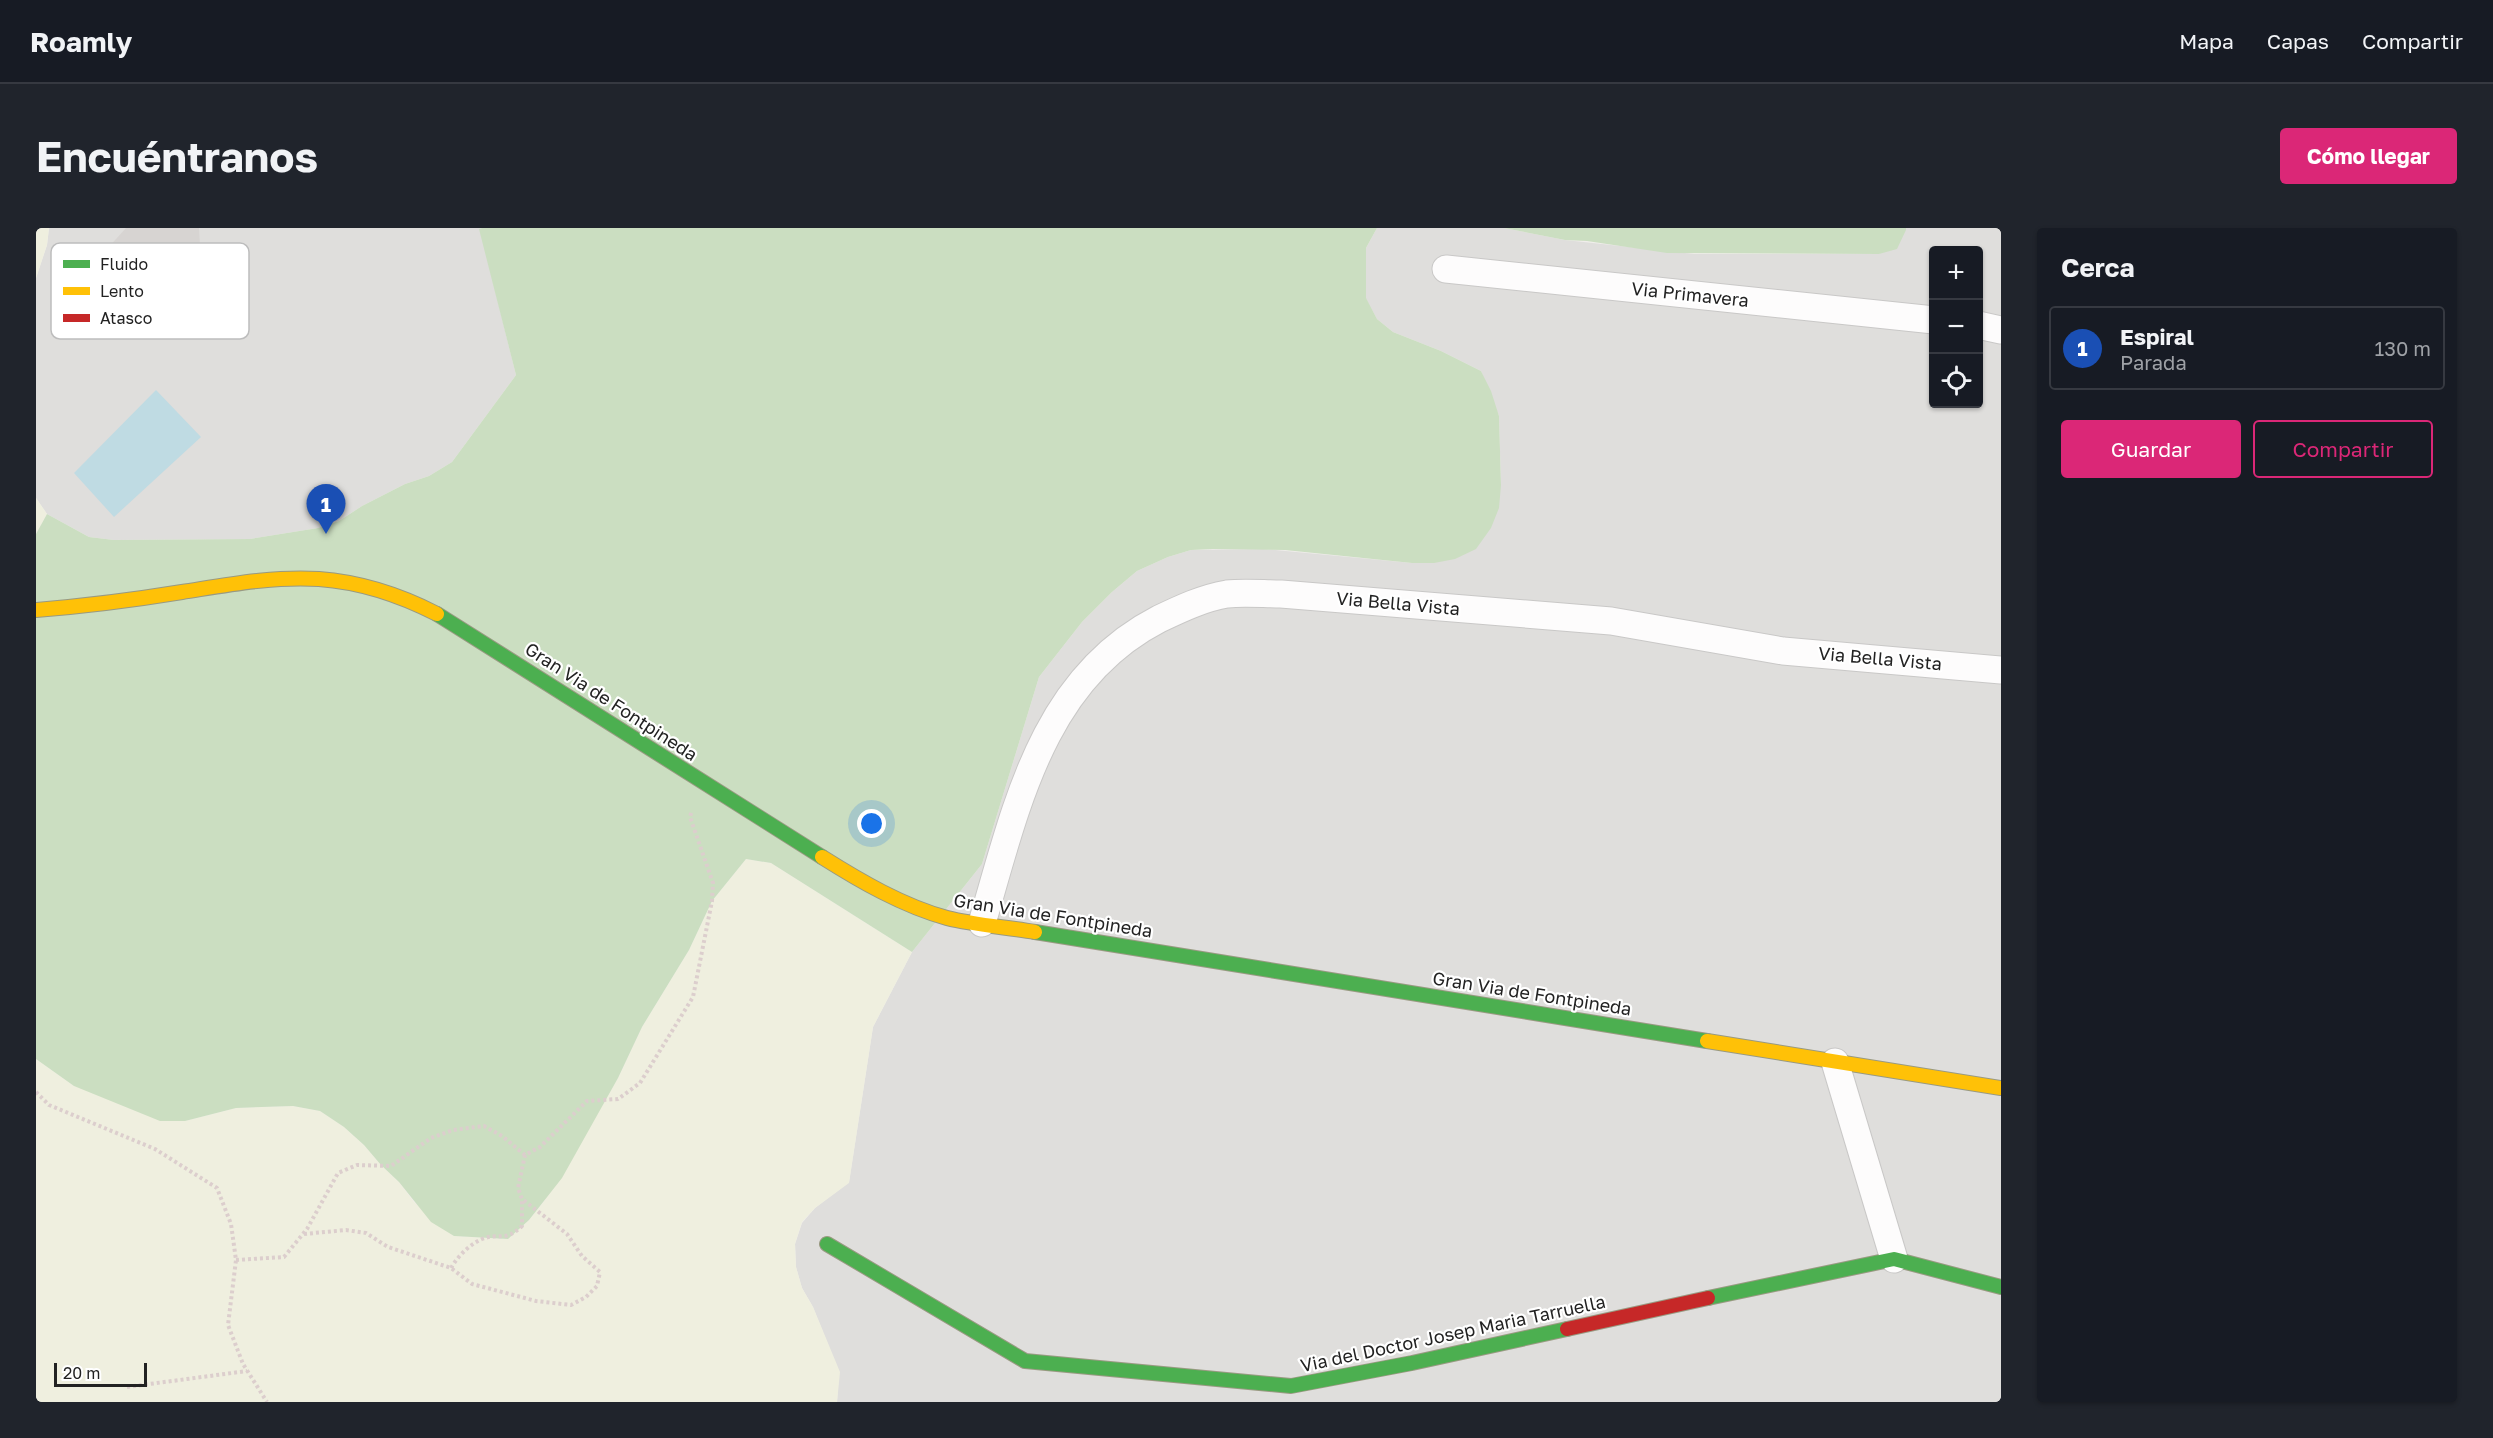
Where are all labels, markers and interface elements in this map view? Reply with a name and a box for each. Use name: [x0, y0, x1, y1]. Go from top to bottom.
text: Roamly: [30, 25, 132, 58]
text: Mapa: [2179, 28, 2234, 54]
text: Capas: [2267, 28, 2329, 54]
text: Compartir: [2362, 28, 2463, 54]
button: Cómo llegar: [2280, 128, 2457, 184]
text: Encuéntranos: [36, 131, 318, 181]
legend: [51, 243, 249, 339]
map controls: [1929, 246, 1983, 408]
button: +: [1929, 246, 1983, 300]
text: Cerca: [2061, 252, 2135, 283]
text: Fluido: [100, 254, 148, 274]
street label: Via Primavera: [1630, 277, 1750, 311]
text: Lento: [100, 281, 144, 301]
button: −: [1929, 300, 1983, 354]
text: Atasco: [100, 308, 152, 328]
text: Espiral: [2120, 323, 2194, 350]
text: 1: [2077, 336, 2088, 360]
text: 130 m: [2375, 336, 2431, 360]
text: Parada: [2120, 350, 2187, 374]
button: locate: [1929, 354, 1983, 408]
button: Guardar: [2061, 420, 2241, 478]
button: Compartir: [2253, 420, 2433, 478]
pin: 1: [306, 484, 346, 534]
street label: Via Bella Vista: [1335, 587, 1461, 619]
street label: Gran Via de Fontpineda: [521, 637, 702, 765]
street label: Via Bella Vista: [1817, 642, 1943, 674]
your location: [857, 809, 886, 838]
street label: Gran Via de Fontpineda: [952, 888, 1154, 942]
street label: Gran Via de Fontpineda: [1431, 966, 1633, 1020]
street label: Via del Doctor Josep Maria Tarruella: [1298, 1290, 1607, 1376]
scale bar: [54, 1360, 147, 1388]
text: 20 m: [63, 1363, 100, 1383]

